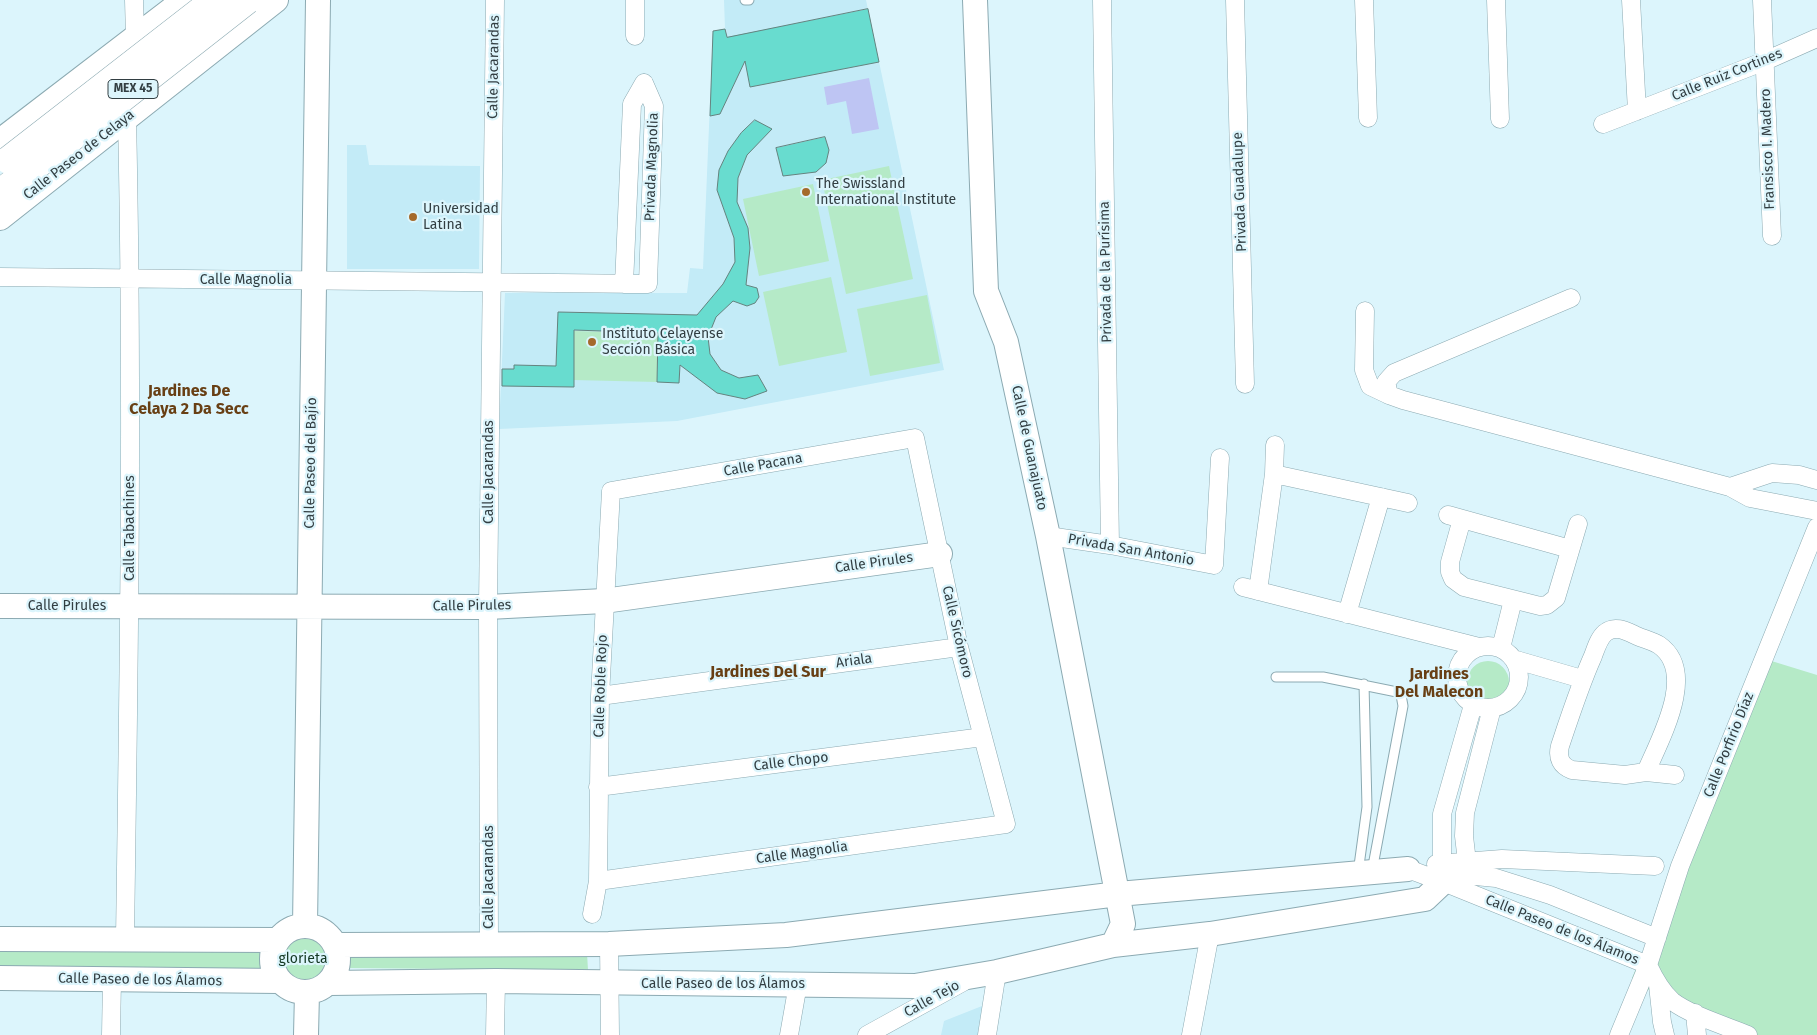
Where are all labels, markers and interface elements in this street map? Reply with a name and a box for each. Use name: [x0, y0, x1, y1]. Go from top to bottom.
street label: Calle Jacarandas: [485, 15, 503, 119]
street label: Calle Ruiz Cortines: [1669, 45, 1785, 105]
road number: MEX 45: [108, 80, 158, 98]
street label: Fransisco I. Madero: [1757, 88, 1779, 210]
street label: Calle Paseo de Celaya: [20, 106, 138, 204]
street label: Privada Magnolia: [642, 112, 662, 222]
street label: Privada Guadalupe: [1230, 132, 1250, 252]
place label: The Swissland International Institute: [816, 176, 956, 208]
marker: The Swissland International Institute: [800, 186, 812, 198]
place label: Universidad Latina: [423, 201, 499, 233]
street label: Privada de la Purísima: [1096, 201, 1116, 343]
marker: Universidad Latina: [407, 211, 419, 223]
street label: Calle Magnolia: [200, 272, 292, 288]
place label: Instituto Celayense Sección Básica: [602, 326, 723, 358]
marker: Instituto Celayense Sección Básica: [586, 336, 598, 348]
district label: Jardines De Celaya 2 Da Secc: [129, 382, 249, 420]
street label: Calle de Guanajuato: [1008, 384, 1050, 512]
street label: Calle Paseo del Bajío: [301, 397, 321, 529]
street label: Calle Jacarandas: [481, 420, 497, 524]
street label: Calle Pacana: [722, 450, 804, 480]
street label: Calle Tabachines: [122, 475, 138, 581]
street label: Privada San Antonio: [1067, 531, 1195, 569]
street label: Calle Pirules: [834, 549, 914, 577]
street label: Calle Sicómoro: [938, 584, 976, 680]
street label: Calle Pirules: [433, 597, 511, 615]
street label: Calle Pirules: [28, 598, 106, 614]
street label: Calle Roble Rojo: [591, 634, 611, 738]
street label: Ariala: [835, 650, 873, 672]
district label: Jardines Del Sur: [710, 663, 826, 683]
district label: Jardines Del Malecon: [1395, 665, 1483, 703]
street label: Calle Porfirio Díaz: [1700, 690, 1758, 800]
street label: Calle Chopo: [753, 749, 829, 775]
street label: Calle Jacarandas: [481, 825, 497, 929]
street label: Calle Magnolia: [755, 838, 849, 868]
street label: Calle Paseo de los Álamos: [1483, 891, 1641, 969]
park label: glorieta: [278, 951, 328, 967]
street label: Calle Paseo de los Álamos: [58, 970, 222, 990]
street label: Calle Paseo de los Álamos: [641, 976, 805, 992]
street label: Calle Tejo: [901, 977, 963, 1021]

